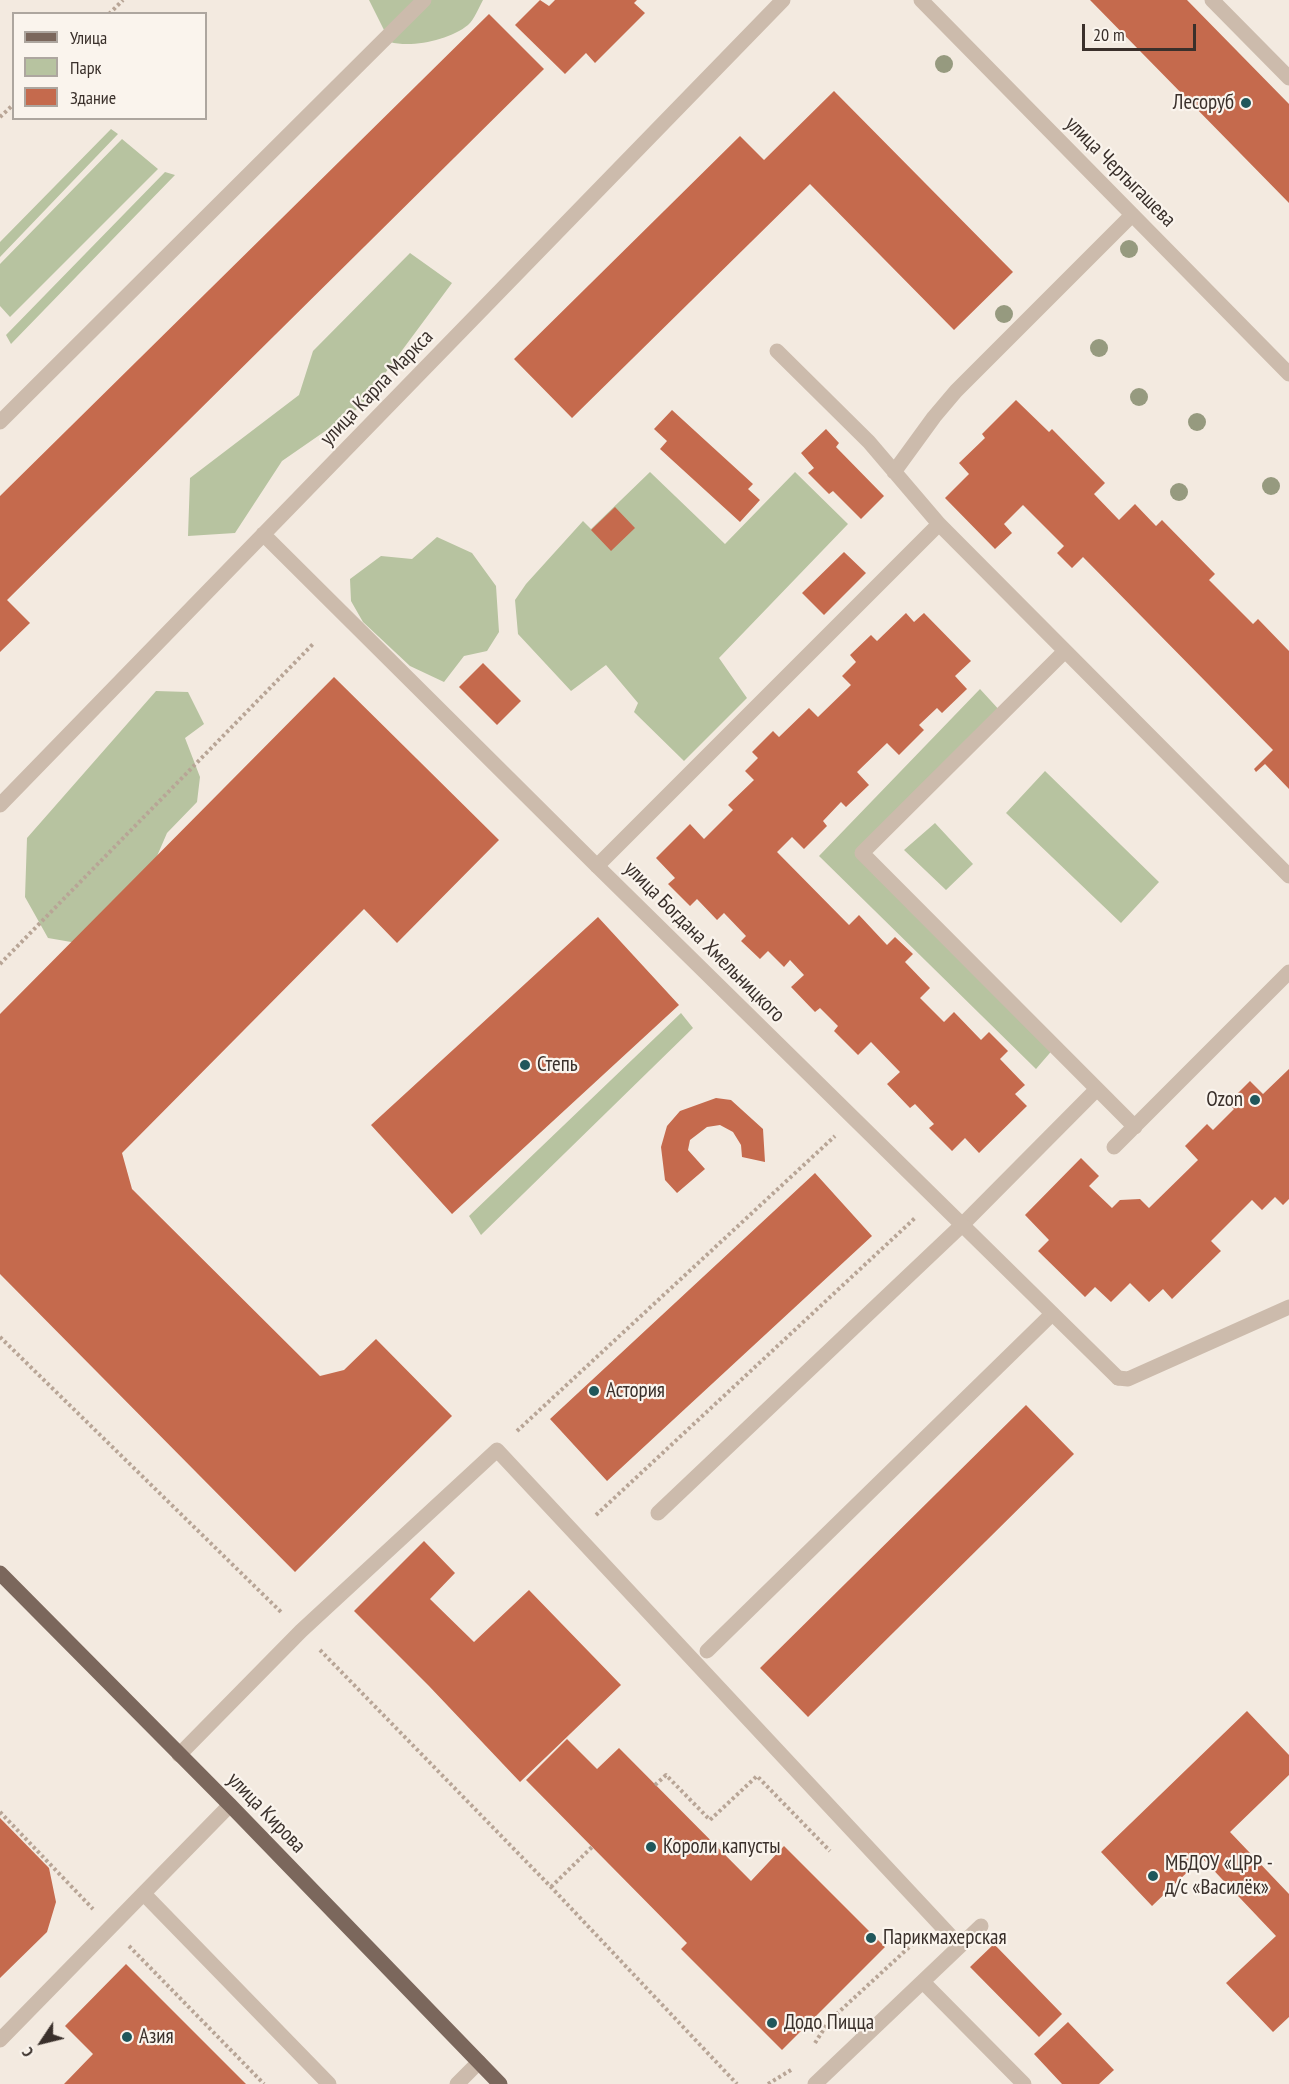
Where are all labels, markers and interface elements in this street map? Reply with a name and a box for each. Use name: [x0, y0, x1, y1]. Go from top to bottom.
legend: [12, 12, 207, 120]
scale bar: [1085, 12, 1199, 50]
text: 20 m: [1093, 23, 1125, 46]
text: Улица: [70, 26, 107, 49]
text: Парк: [70, 56, 101, 79]
text: Здание: [70, 86, 116, 109]
place label: Лесоруб: [1173, 90, 1234, 116]
marker: Лесоруб: [1239, 96, 1253, 110]
street label: улица Чертыгашева: [1059, 111, 1181, 233]
street label: улица Карла Маркса: [315, 325, 439, 451]
street label: улица Богдана Хмельницкого: [618, 856, 790, 1028]
place label: Степь: [537, 1052, 578, 1078]
marker: Степь: [518, 1058, 532, 1072]
place label: Ozon: [1206, 1087, 1243, 1113]
marker: Ozon: [1248, 1093, 1262, 1107]
place label: Астория: [606, 1378, 665, 1404]
marker: Астория: [587, 1384, 601, 1398]
street label: улица Кирова: [221, 1768, 311, 1858]
place label: Короли капусты: [663, 1834, 780, 1860]
marker: Короли капусты: [644, 1840, 658, 1854]
place label: МБДОУ «ЦРР - д/с «Василёк»: [1165, 1851, 1273, 1901]
marker: МБДОУ «ЦРР - д/с «Василёк»: [1146, 1869, 1160, 1883]
place label: Парикмахерская: [883, 1925, 1007, 1951]
marker: Парикмахерская: [864, 1931, 878, 1945]
place label: Додо Пицца: [784, 2010, 874, 2036]
north arrow: [12, 2012, 72, 2072]
marker: Додо Пицца: [765, 2016, 779, 2030]
place label: Азия: [139, 2024, 174, 2050]
marker: Азия: [120, 2030, 134, 2044]
text: С: [17, 2044, 38, 2061]

